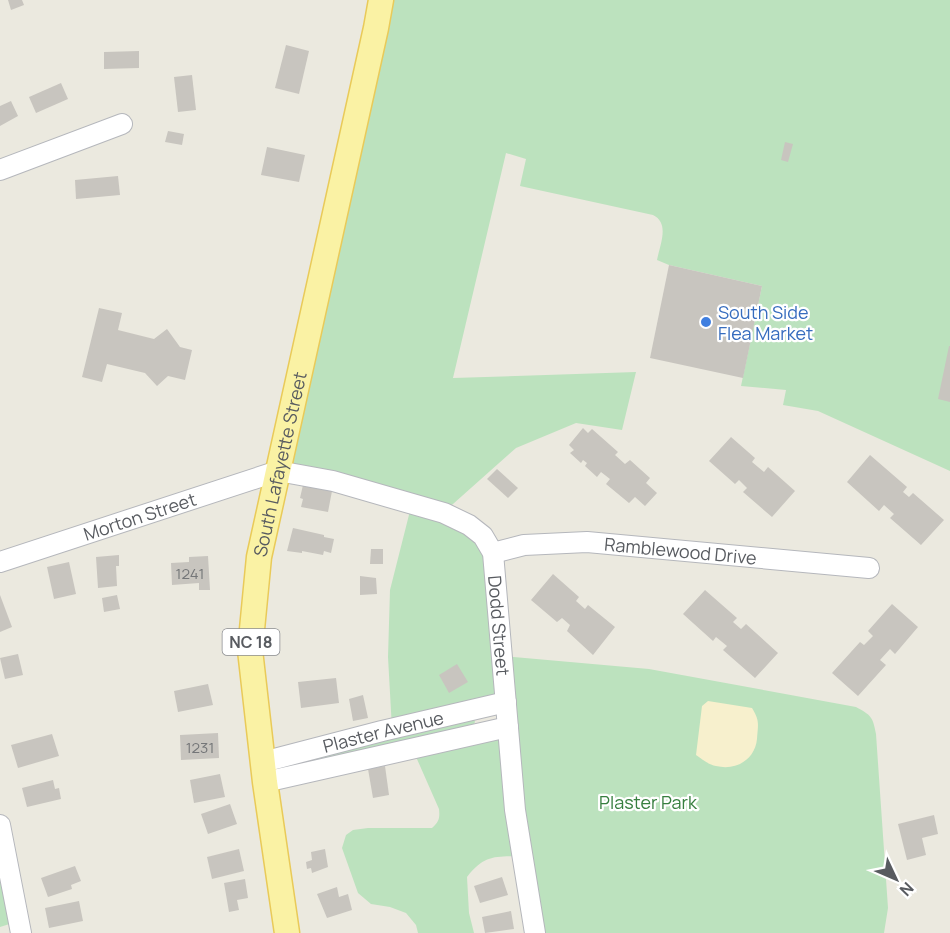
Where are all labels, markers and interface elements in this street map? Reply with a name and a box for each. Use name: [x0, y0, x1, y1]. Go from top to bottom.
place label: South Side Flea Market: [718, 300, 813, 345]
marker: South Side Flea Market: [699, 315, 713, 329]
street label: South Lafayette Street: [247, 369, 312, 559]
street label: Morton Street: [80, 487, 199, 546]
street label: Ramblewood Drive: [603, 532, 758, 570]
house number: 1241: [176, 563, 204, 584]
street label: Dodd Street: [483, 574, 515, 677]
road number: NC 18: [222, 629, 280, 655]
street label: Plaster Avenue: [320, 705, 446, 758]
house number: 1231: [186, 737, 214, 758]
park label: Plaster Park: [599, 790, 698, 814]
north arrow: [866, 849, 926, 909]
text: N: [895, 878, 919, 901]

